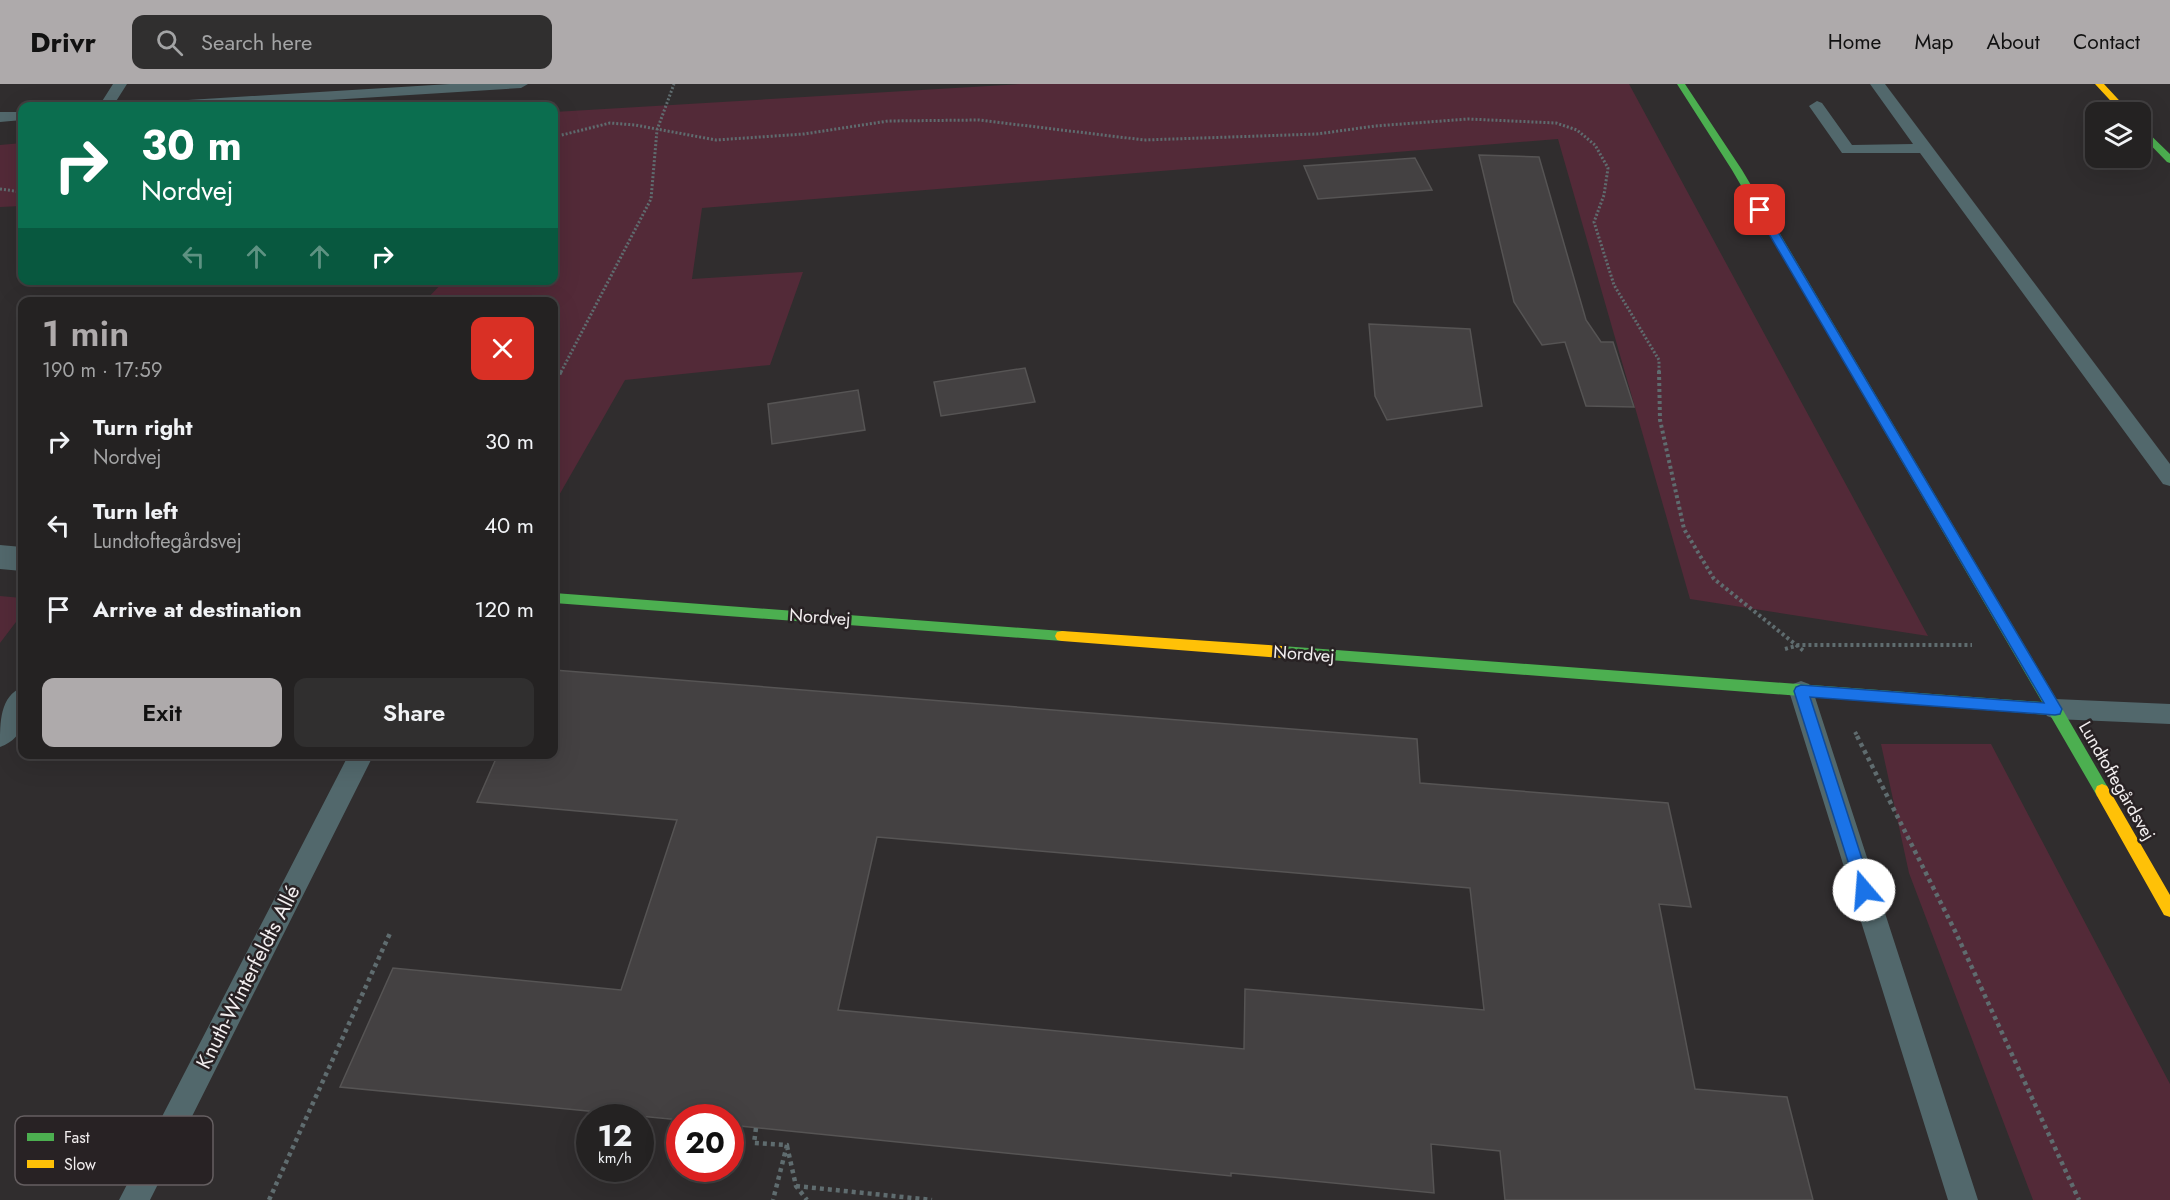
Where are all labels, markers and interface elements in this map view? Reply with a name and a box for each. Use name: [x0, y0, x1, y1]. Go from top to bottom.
search box: [132, 15, 552, 69]
text: Drivr: [30, 22, 96, 63]
icon: search: [153, 26, 186, 59]
text: Search here: [201, 26, 312, 58]
text: Home: [1828, 27, 1881, 57]
text: Map: [1914, 27, 1954, 57]
text: About: [1987, 27, 2040, 57]
text: Contact: [2073, 27, 2140, 57]
map controls: [2085, 102, 2151, 168]
button: layers: [2085, 102, 2151, 168]
text: 30 m: [141, 115, 242, 176]
icon: right: [42, 126, 120, 204]
text: Nordvej: [141, 171, 233, 210]
pin: [1734, 184, 1785, 235]
icon: arrive: [1743, 193, 1776, 226]
icon: left: [177, 240, 210, 273]
icon: ahead: [240, 240, 273, 273]
icon: ahead: [303, 240, 336, 273]
icon: right: [366, 240, 399, 273]
text: 1 min: [42, 307, 129, 359]
button: close: [471, 317, 534, 380]
text: 190 m · 17:59: [42, 356, 162, 385]
text: Turn right: [93, 411, 193, 443]
icon: right: [42, 425, 75, 458]
text: 30 m: [485, 425, 534, 457]
text: Nordvej: [93, 443, 161, 472]
text: Turn left: [93, 495, 178, 527]
icon: left: [42, 509, 75, 542]
text: 40 m: [484, 509, 534, 541]
text: Lundtoftegårdsvej: [93, 527, 242, 556]
icon: arrive: [42, 593, 75, 626]
text: Arrive at destination: [93, 593, 302, 625]
text: 120 m: [475, 593, 534, 625]
street label: Nordvej: [788, 602, 852, 632]
street label: Nordvej: [1272, 639, 1336, 669]
button: Exit: [42, 678, 282, 747]
button: Share: [294, 678, 534, 747]
street label: Lundtoftegårdsvej: [2072, 717, 2162, 845]
position arrow: [1832, 858, 1896, 922]
street label: Knuth-Winterfeldts Allé: [189, 880, 307, 1074]
speed limit sign: 20: [666, 1104, 744, 1182]
text: 12: [598, 1114, 632, 1157]
legend: [15, 1116, 213, 1185]
text: Fast: [64, 1126, 90, 1149]
text: km/h: [598, 1147, 632, 1169]
text: Slow: [64, 1153, 96, 1176]

